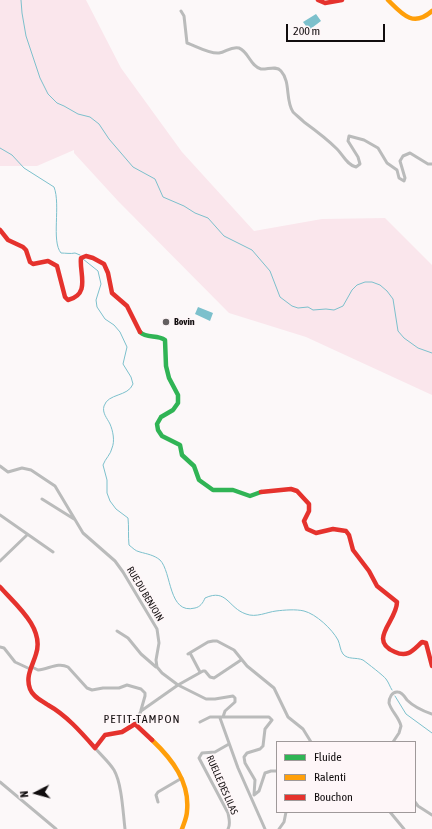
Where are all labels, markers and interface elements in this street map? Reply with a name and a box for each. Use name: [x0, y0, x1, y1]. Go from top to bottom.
scale bar: [288, 16, 387, 42]
text: 200 m: [293, 24, 320, 38]
place label: Bovin: [174, 316, 195, 328]
marker: Bovin: [161, 317, 171, 327]
street label: RUE DU BENJOIN: [124, 564, 166, 624]
district label: PETIT-TAMPON: [103, 712, 181, 726]
legend: [276, 741, 416, 813]
text: Fluide: [314, 750, 342, 764]
street label: RUELLE DES LILAS: [204, 754, 240, 816]
text: Ralenti: [314, 770, 346, 784]
north arrow: [16, 773, 56, 813]
text: N: [18, 790, 30, 798]
text: Bouchon: [314, 790, 353, 804]

